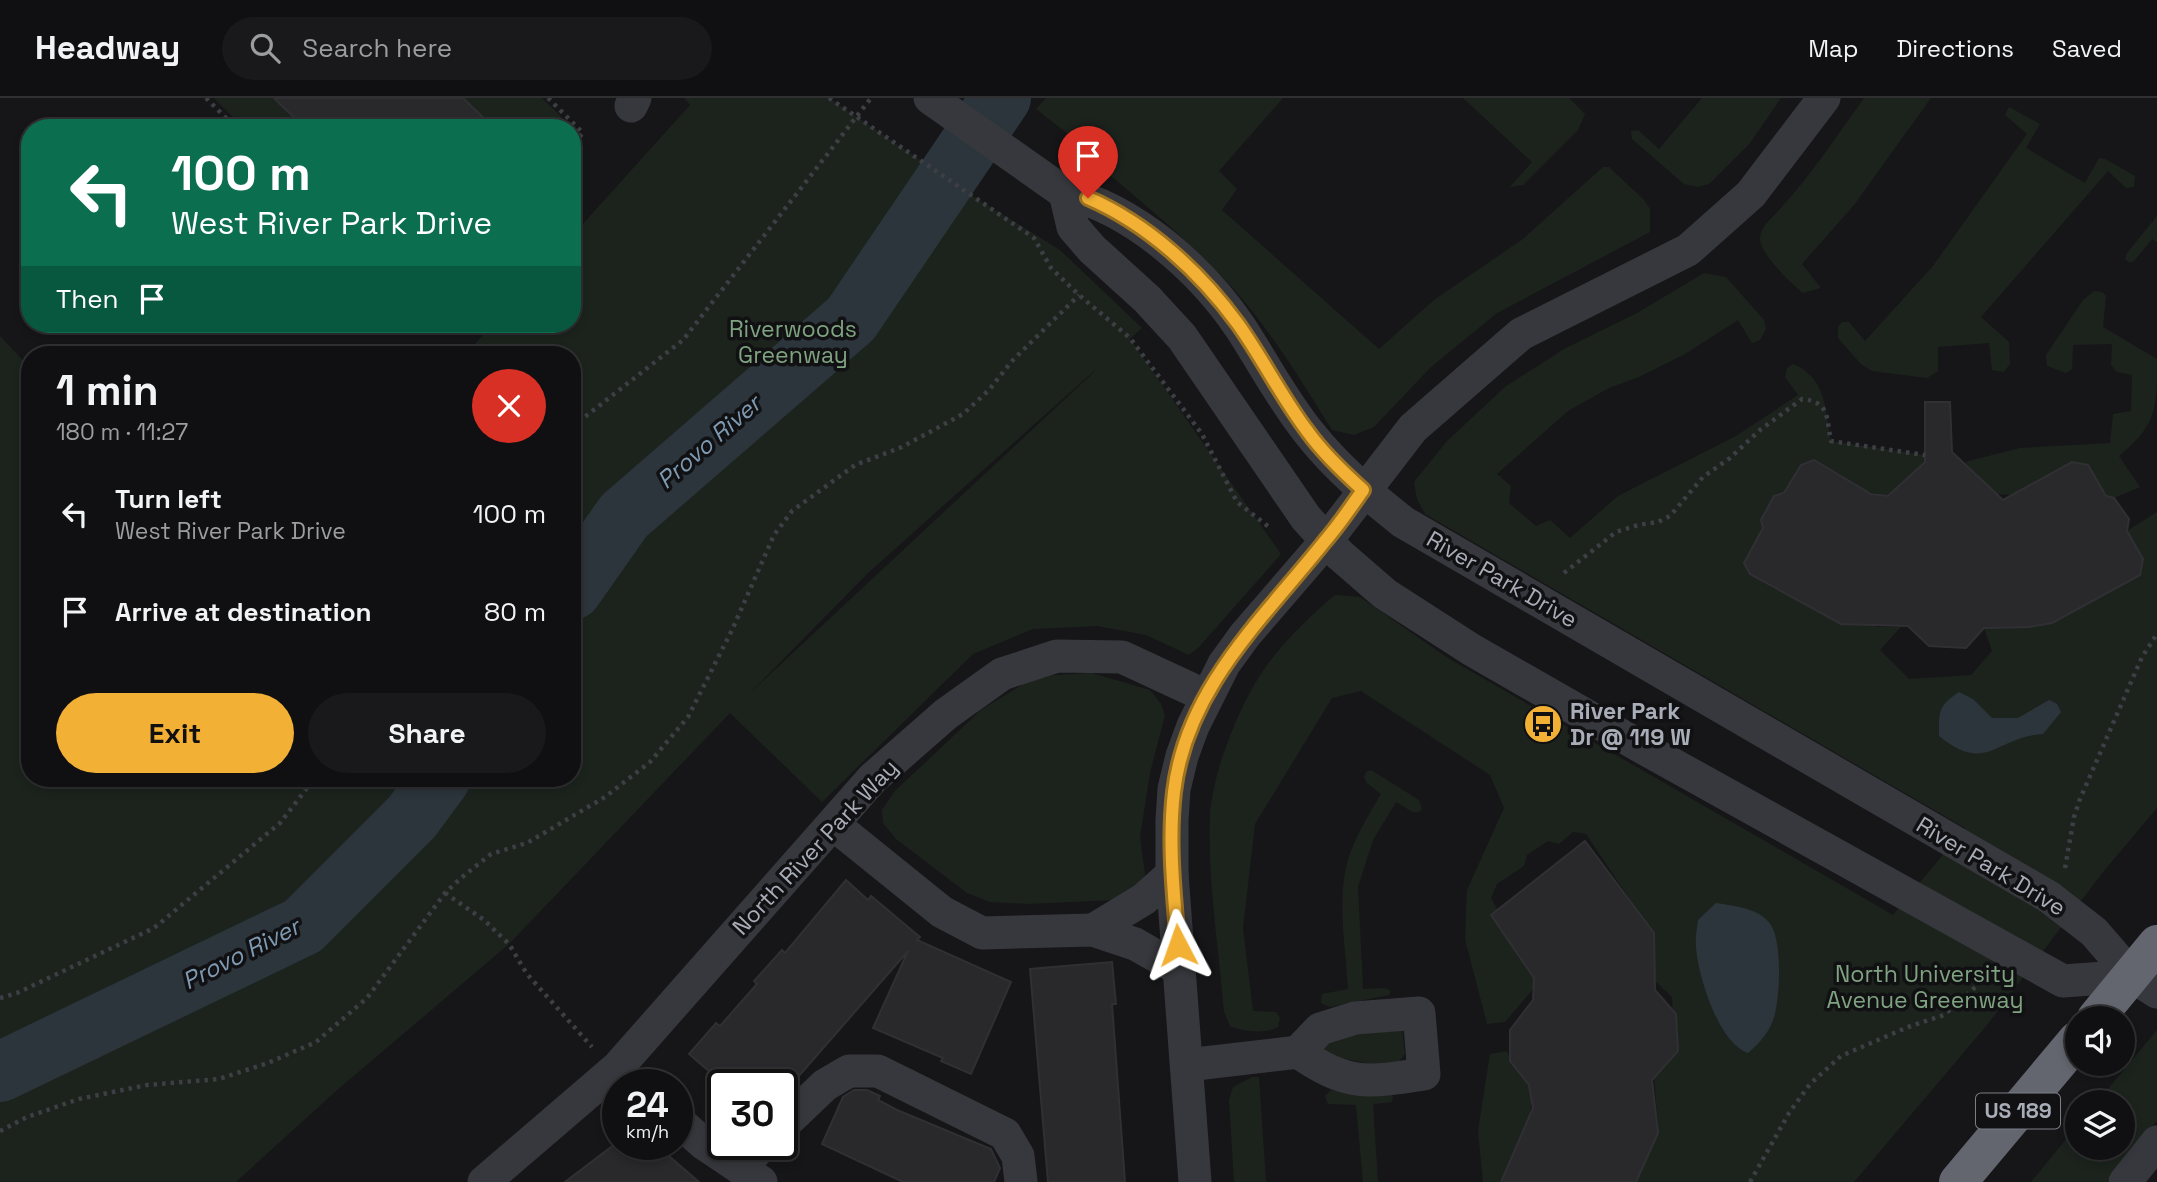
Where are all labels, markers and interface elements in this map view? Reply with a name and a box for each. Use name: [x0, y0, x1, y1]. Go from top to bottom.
search box: [222, 17, 712, 80]
text: Headway: [35, 27, 180, 69]
icon: search: [246, 29, 284, 67]
text: Search here: [302, 31, 452, 65]
text: Map: [1808, 33, 1858, 64]
text: Directions: [1896, 33, 2014, 64]
text: Saved: [2052, 33, 2122, 64]
pin: [1058, 126, 1118, 198]
icon: arrive: [1069, 137, 1107, 175]
text: 100 m: [171, 142, 311, 204]
icon: left: [56, 147, 147, 238]
text: West River Park Drive: [171, 203, 492, 243]
icon: arrive: [133, 280, 171, 318]
text: Then: [56, 282, 119, 316]
park label: Riverwoods Greenway: [729, 314, 857, 370]
text: 1 min: [56, 364, 159, 417]
button: close: [472, 369, 546, 443]
water label: Provo River: [650, 386, 769, 495]
text: 180 m · 11:27: [56, 417, 188, 447]
text: Turn left: [115, 482, 222, 516]
icon: left: [56, 495, 94, 533]
text: 100 m: [473, 497, 546, 531]
text: West River Park Drive: [115, 516, 346, 546]
street label: River Park Drive: [1421, 524, 1583, 634]
icon: arrive: [56, 593, 94, 631]
text: Arrive at destination: [115, 595, 372, 629]
text: 80 m: [484, 595, 546, 629]
button: Exit: [56, 693, 294, 773]
button: Share: [308, 693, 546, 773]
place label: River Park Dr @ 119 W: [1570, 696, 1691, 752]
bus stop icon: River Park Dr @ 119 W: [1522, 703, 1564, 745]
street label: North River Park Way: [726, 753, 904, 941]
street label: River Park Drive: [1911, 810, 2071, 922]
position arrow: [1141, 908, 1215, 982]
water label: Provo River: [177, 909, 307, 996]
park label: North University Avenue Greenway: [1826, 959, 2024, 1015]
map controls: [2065, 1006, 2135, 1160]
button: sound: [2065, 1006, 2135, 1076]
speed limit sign: 30: [707, 1069, 798, 1160]
text: 24: [626, 1083, 669, 1127]
button: layers: [2065, 1090, 2135, 1160]
road number: US 189: [1976, 1094, 2060, 1128]
text: km/h: [626, 1120, 669, 1143]

